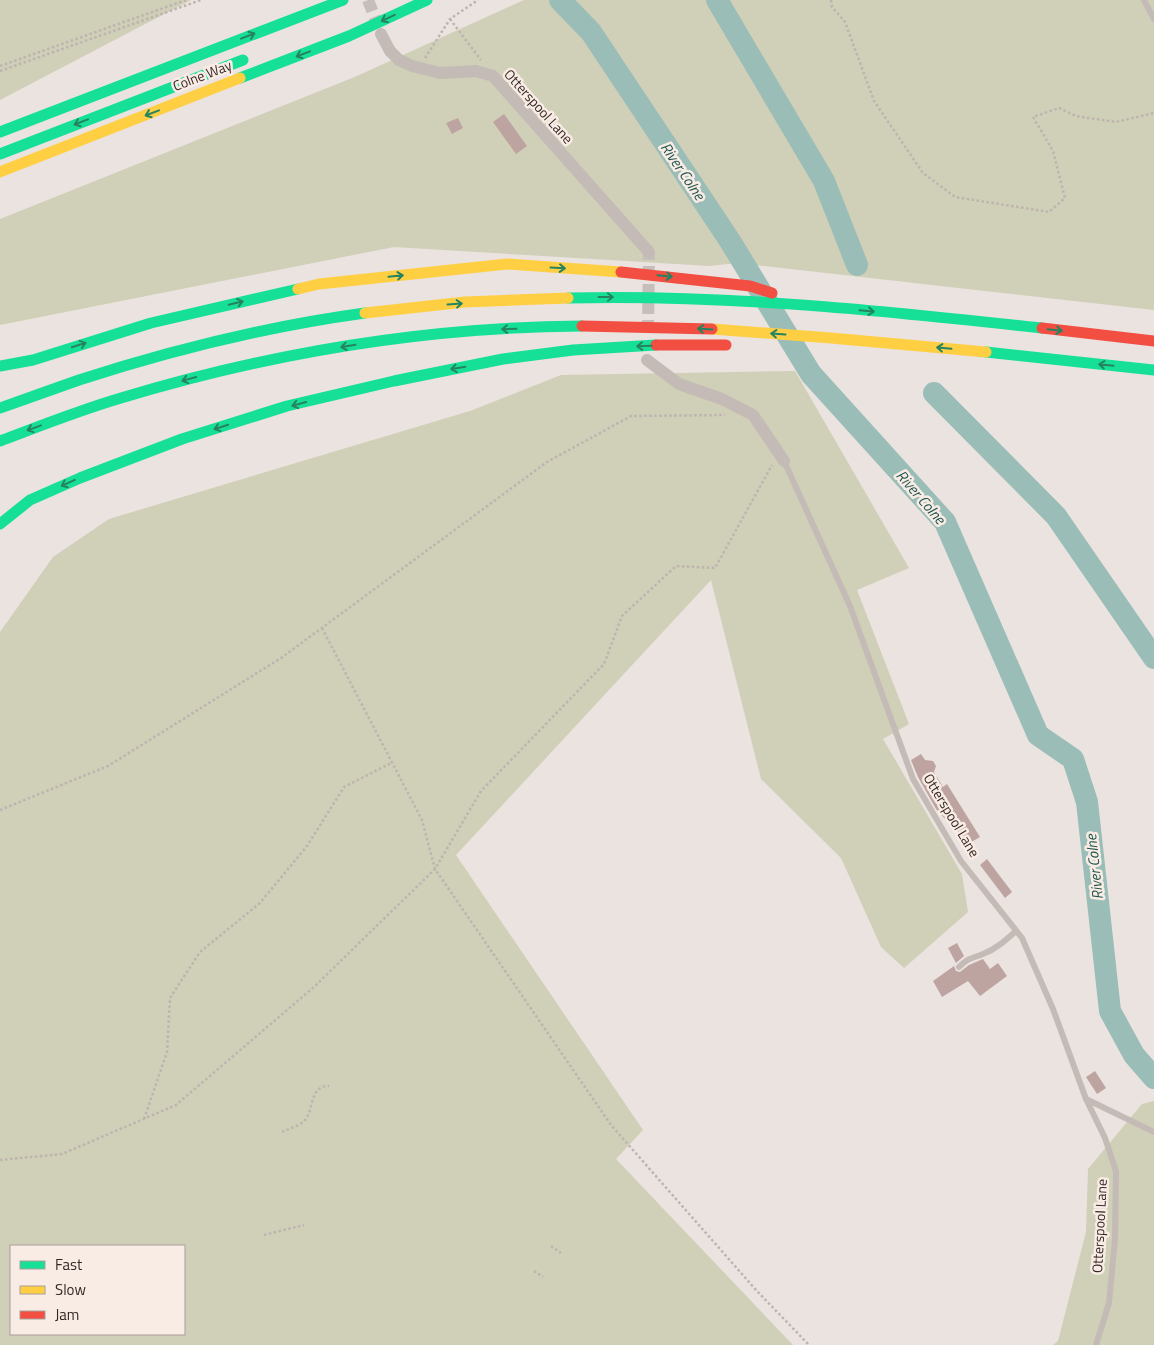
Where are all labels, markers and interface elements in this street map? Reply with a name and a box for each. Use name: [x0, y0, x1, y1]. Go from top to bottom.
one-way arrow: [381, 14, 396, 23]
one-way arrow: [239, 31, 255, 40]
one-way arrow: [296, 50, 311, 59]
street label: Colne Way: [169, 54, 235, 96]
street label: Otterspool Lane: [500, 64, 578, 148]
one-way arrow: [145, 109, 160, 118]
one-way arrow: [74, 118, 89, 127]
water label: River Colne: [655, 137, 711, 205]
one-way arrow: [550, 263, 566, 272]
one-way arrow: [388, 271, 404, 281]
one-way arrow: [656, 271, 672, 281]
one-way arrow: [598, 292, 614, 302]
one-way arrow: [228, 298, 244, 307]
one-way arrow: [447, 299, 463, 308]
one-way arrow: [858, 306, 874, 316]
one-way arrow: [501, 324, 517, 333]
one-way arrow: [697, 324, 713, 333]
one-way arrow: [1046, 325, 1062, 335]
one-way arrow: [770, 329, 786, 338]
one-way arrow: [71, 340, 87, 350]
one-way arrow: [340, 341, 356, 351]
one-way arrow: [636, 341, 652, 351]
one-way arrow: [936, 343, 952, 353]
one-way arrow: [1098, 360, 1114, 370]
one-way arrow: [450, 363, 466, 373]
one-way arrow: [181, 375, 197, 384]
one-way arrow: [292, 399, 308, 409]
one-way arrow: [213, 423, 229, 433]
one-way arrow: [26, 424, 42, 433]
water label: River Colne: [891, 465, 952, 530]
one-way arrow: [61, 479, 76, 489]
street label: Otterspool Lane: [919, 769, 985, 861]
water label: River Colne: [1079, 832, 1109, 901]
street label: Otterspool Lane: [1086, 1178, 1112, 1274]
legend: [10, 1245, 185, 1335]
text: Fast: [55, 1253, 83, 1276]
text: Slow: [55, 1278, 86, 1301]
text: Jam: [55, 1303, 79, 1326]

